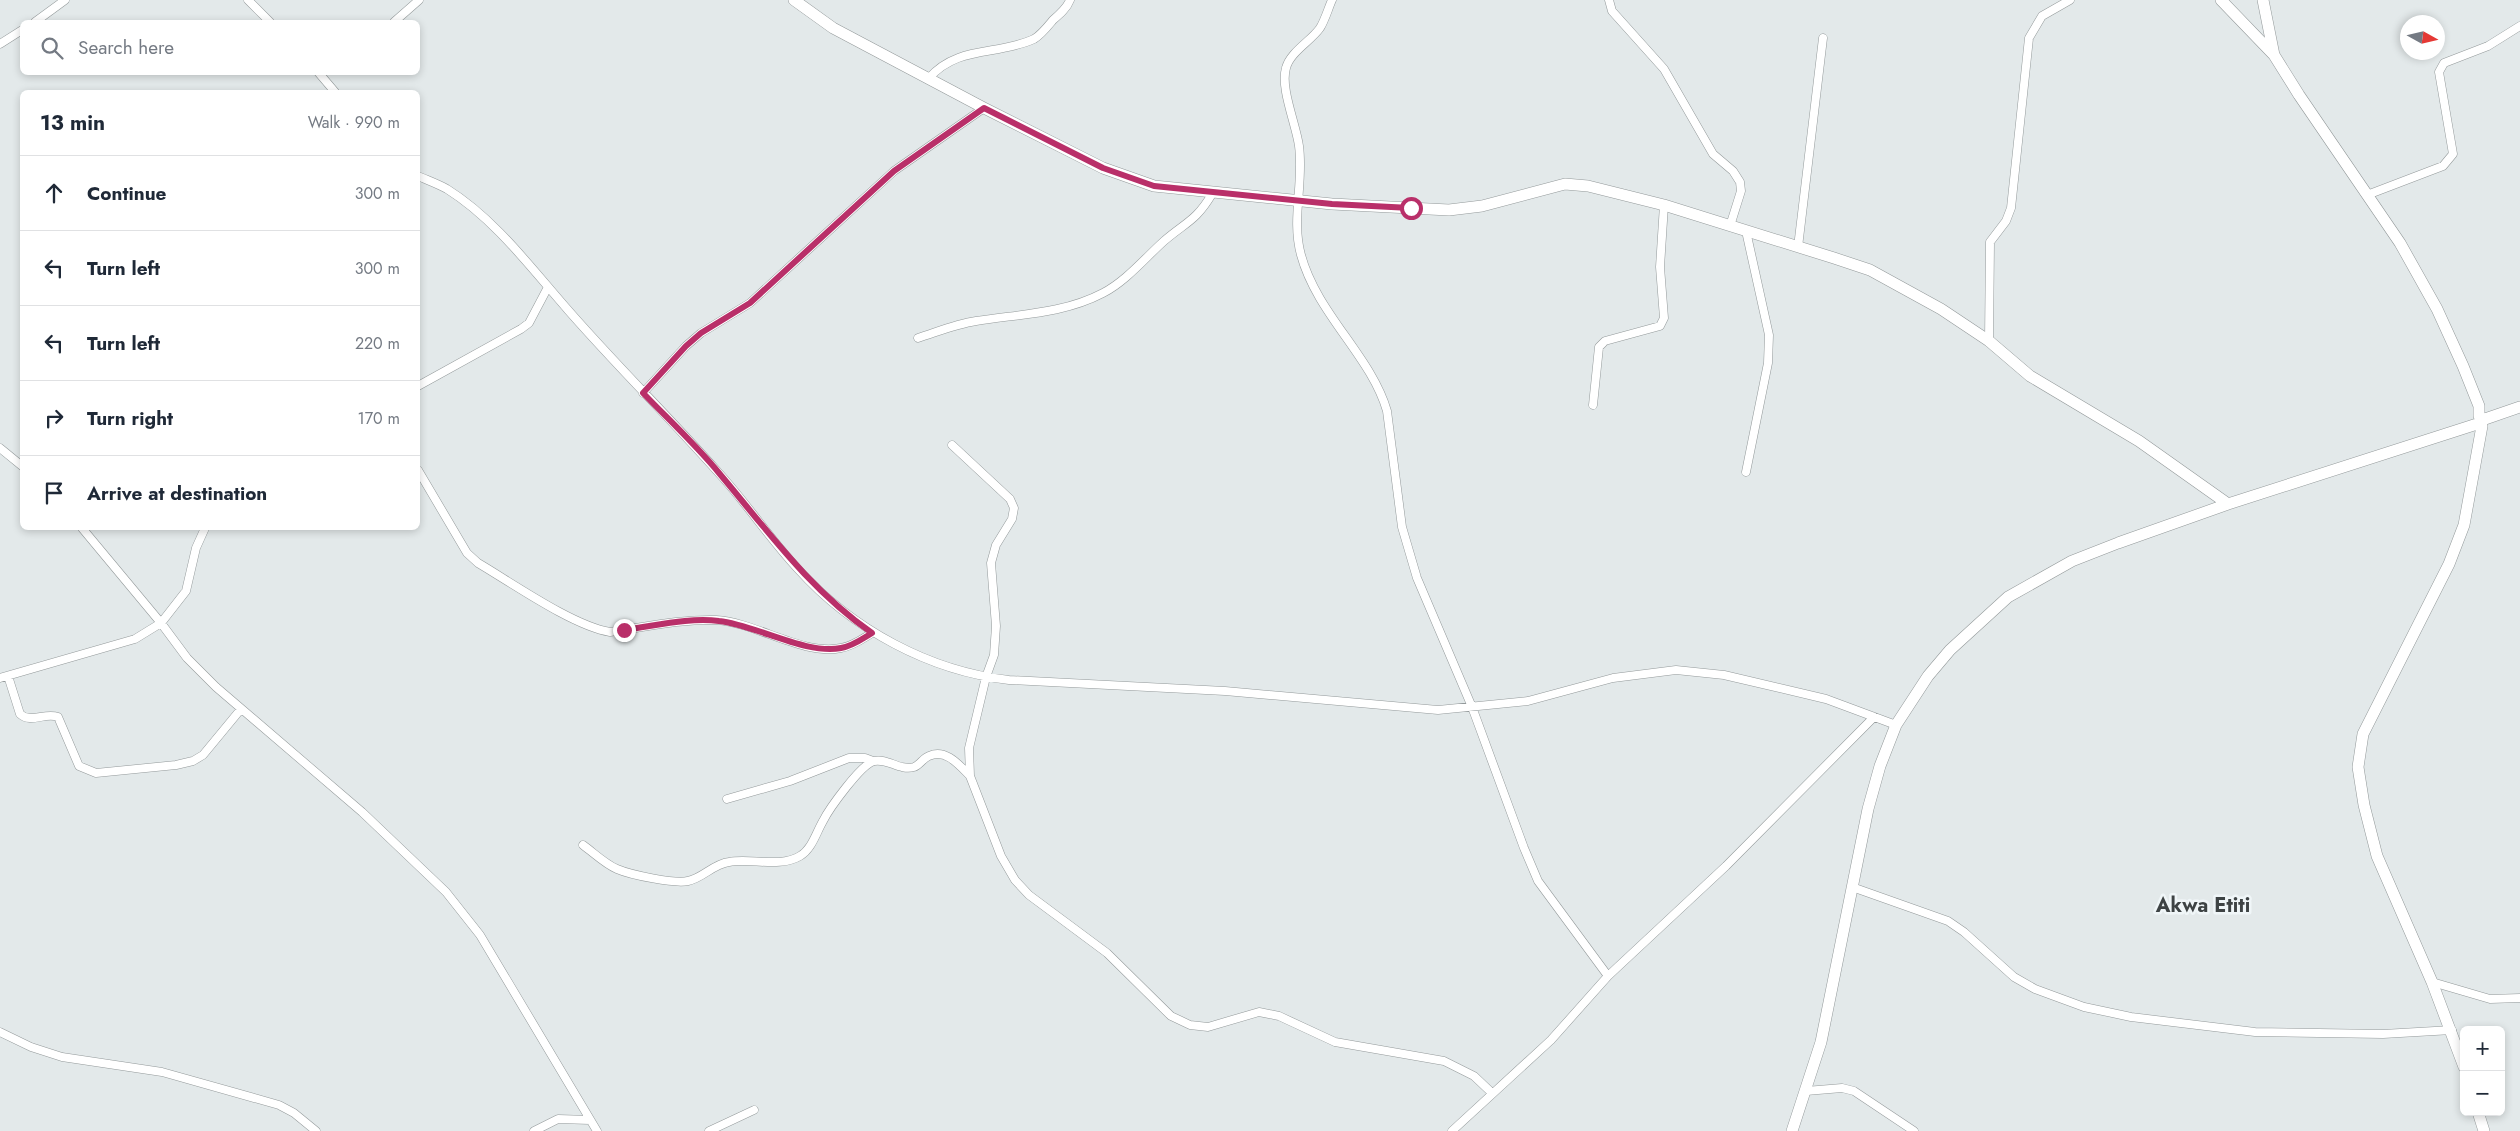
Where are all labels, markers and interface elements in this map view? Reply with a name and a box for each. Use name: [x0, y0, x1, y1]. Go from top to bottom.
north arrow: [2400, 15, 2445, 60]
search box: [20, 20, 420, 75]
icon: search: [38, 34, 66, 62]
text: Search here: [78, 34, 174, 61]
text: 13 min: [40, 108, 105, 138]
text: Walk · 990 m: [308, 111, 400, 134]
icon: ahead: [40, 179, 68, 207]
text: Continue: [87, 180, 166, 207]
text: 300 m: [355, 182, 400, 205]
route start: [1400, 197, 1423, 220]
icon: left: [40, 254, 68, 282]
text: Turn left: [87, 255, 160, 282]
text: 300 m: [355, 257, 400, 280]
icon: left: [40, 329, 68, 357]
text: Turn left: [87, 330, 160, 357]
text: 220 m: [355, 332, 400, 355]
icon: right: [40, 404, 68, 432]
text: Turn right: [87, 405, 173, 432]
text: 170 m: [358, 407, 400, 430]
icon: arrive: [40, 479, 68, 507]
text: Arrive at destination: [87, 480, 267, 507]
route end: [613, 619, 636, 642]
district label: Akwa Etiti: [2155, 891, 2250, 920]
map controls: [2460, 1026, 2505, 1116]
button: +: [2460, 1026, 2505, 1071]
button: −: [2460, 1071, 2505, 1116]

